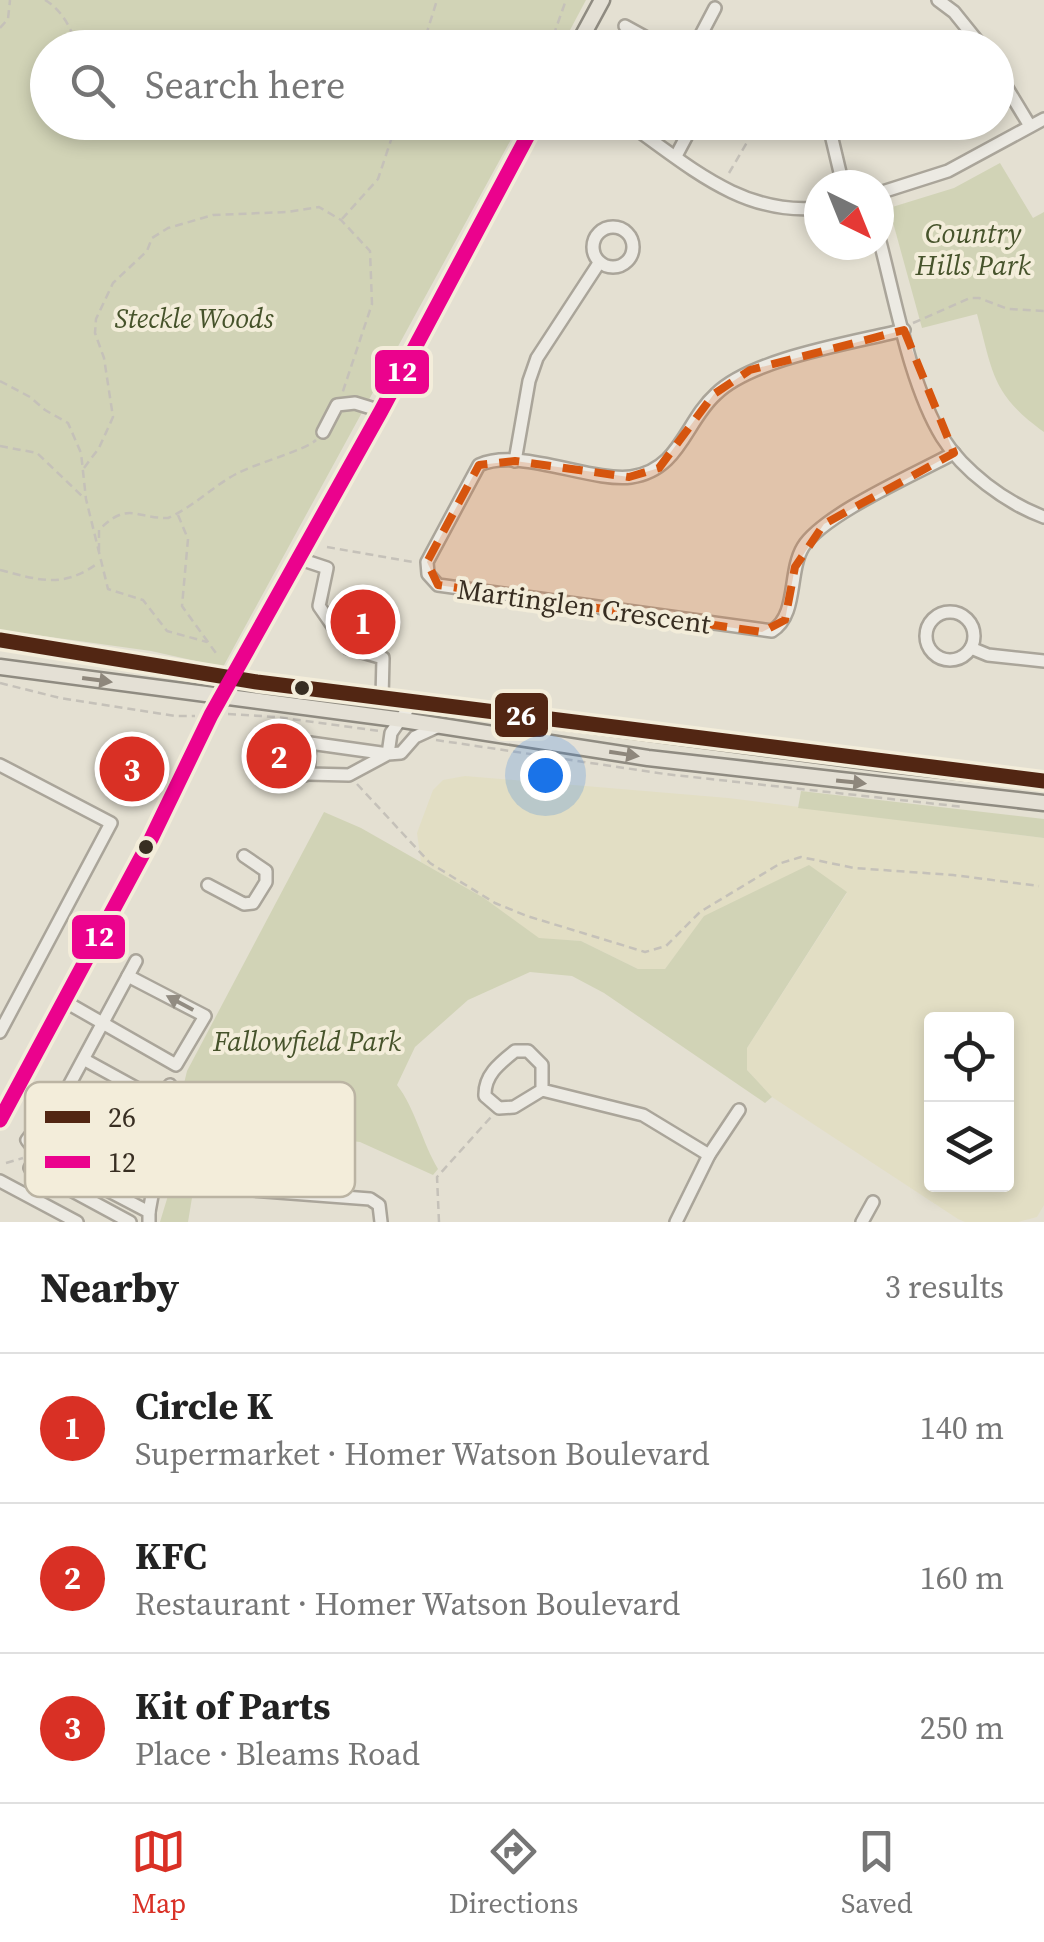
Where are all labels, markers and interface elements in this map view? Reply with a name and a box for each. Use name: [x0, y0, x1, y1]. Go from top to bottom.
search box: [30, 30, 1014, 140]
icon: search: [65, 58, 120, 113]
text: Search here: [145, 59, 345, 111]
north arrow: [804, 170, 894, 260]
park label: Country Hills Park: [914, 214, 1032, 284]
park label: Steckle Woods: [115, 299, 274, 337]
line badge: 12: [373, 348, 431, 396]
text: 12: [387, 352, 417, 390]
street label: Martinglen Crescent: [455, 569, 714, 643]
pin: 1: [330, 584, 396, 660]
one-way arrow: [81, 672, 113, 688]
unlabelled marker: [292, 678, 312, 698]
line badge: 26: [493, 691, 550, 739]
text: 26: [506, 696, 536, 734]
pin: 2: [246, 718, 312, 794]
pin: 3: [100, 732, 164, 806]
one-way arrow: [608, 747, 640, 763]
your location: [520, 750, 571, 801]
one-way arrow: [835, 774, 867, 790]
unlabelled marker: [136, 837, 156, 857]
line badge: 12: [70, 913, 127, 961]
text: 12: [84, 917, 114, 955]
one-way arrow: [166, 995, 195, 1012]
map controls: [924, 1012, 1014, 1192]
button: locate: [924, 1012, 1014, 1102]
park label: Fallowfield Park: [212, 1022, 402, 1060]
legend: [25, 1082, 355, 1197]
text: 26: [108, 1098, 136, 1136]
button: layers: [924, 1102, 1014, 1192]
text: 12: [108, 1143, 136, 1181]
text: Nearby: [40, 1258, 179, 1316]
text: 3 results: [885, 1265, 1004, 1309]
text: Circle K: [135, 1380, 273, 1432]
text: 1: [64, 1406, 81, 1450]
text: 140 m: [920, 1406, 1004, 1450]
text: Supermarket · Homer Watson Boulevard: [135, 1432, 710, 1476]
text: KFC: [135, 1530, 207, 1582]
text: 2: [64, 1556, 81, 1600]
text: 160 m: [920, 1556, 1004, 1600]
text: Restaurant · Homer Watson Boulevard: [135, 1582, 680, 1626]
text: Kit of Parts: [135, 1680, 330, 1732]
text: 3: [64, 1706, 81, 1750]
text: 250 m: [920, 1706, 1004, 1750]
text: Place · Bleams Road: [135, 1732, 420, 1776]
tab: Map: [131, 1824, 186, 1922]
tab: Directions: [449, 1824, 578, 1922]
tab: Saved: [841, 1824, 913, 1922]

